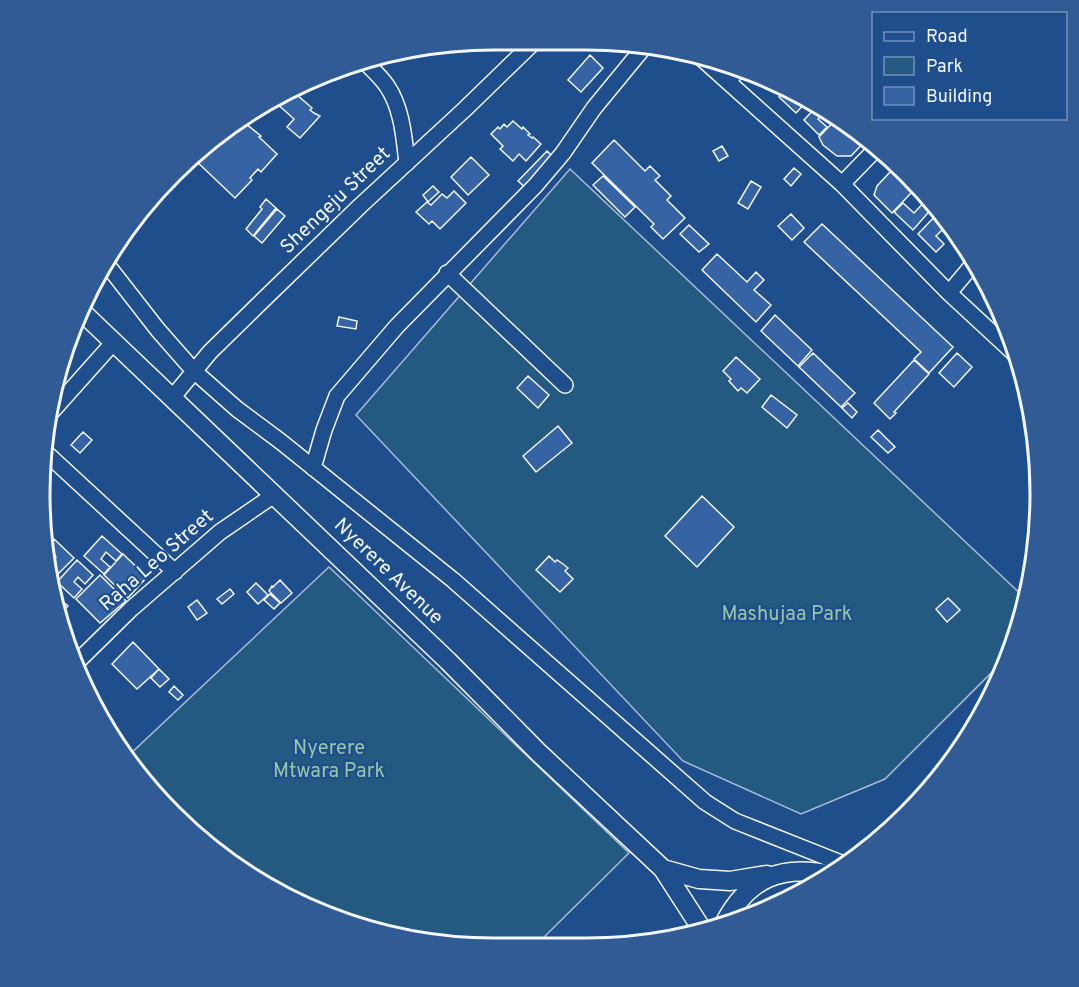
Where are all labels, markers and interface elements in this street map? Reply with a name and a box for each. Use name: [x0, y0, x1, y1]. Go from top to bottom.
legend: [872, 12, 1067, 120]
text: Road: [926, 26, 968, 49]
text: Park: [926, 56, 963, 79]
text: Building: [926, 86, 992, 109]
street label: Shengeju Street: [275, 142, 397, 260]
street label: Raha Leo Street: [94, 504, 220, 618]
street label: Nyerere Avenue: [328, 513, 448, 631]
park label: Mashujaa Park: [722, 602, 852, 628]
park label: Nyerere Mtwara Park: [273, 736, 385, 785]

